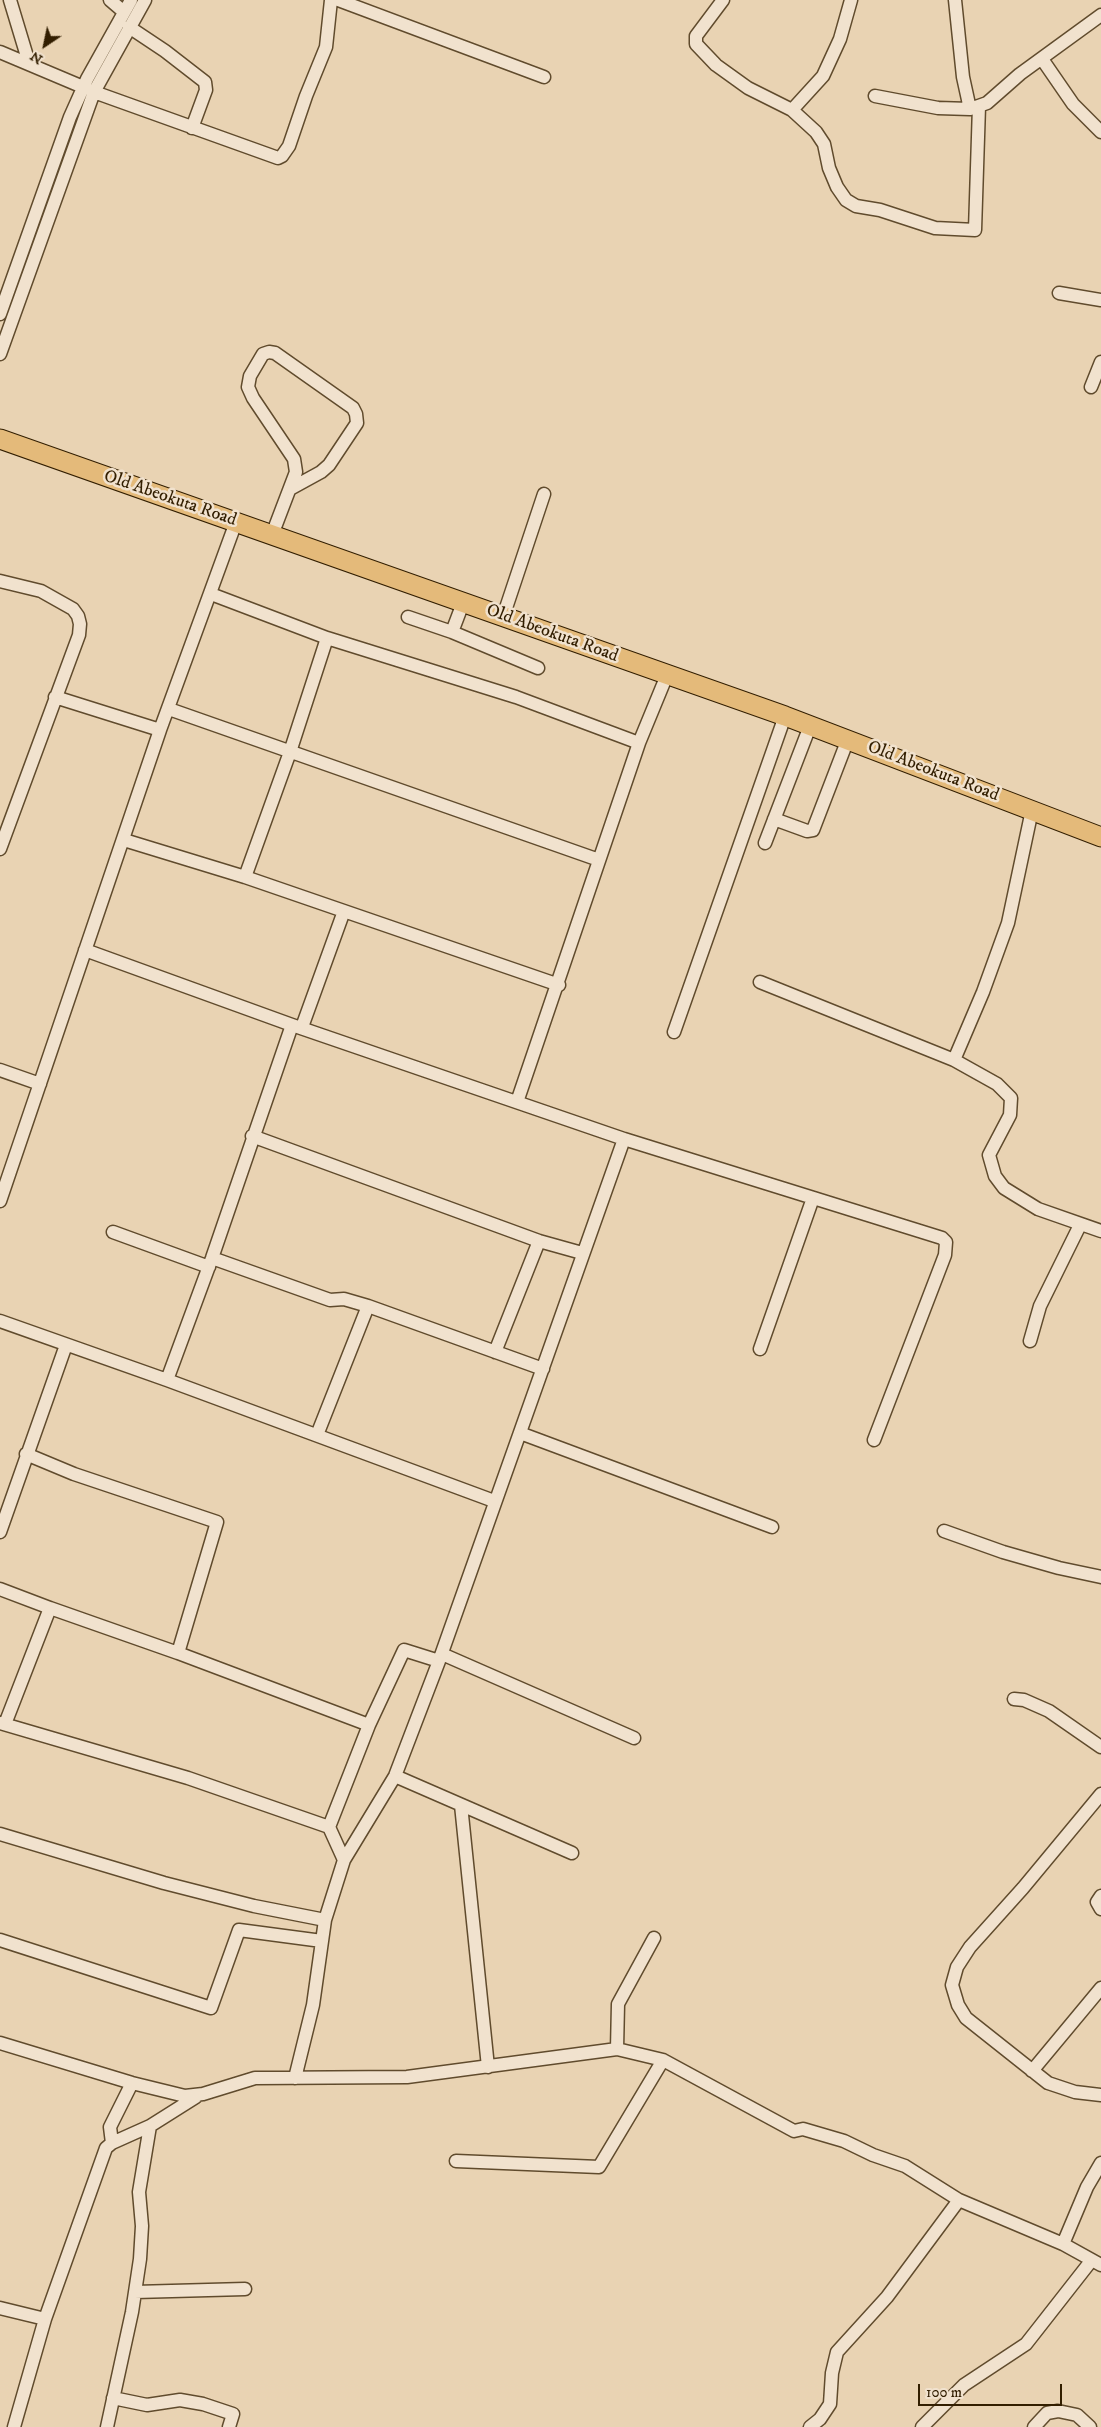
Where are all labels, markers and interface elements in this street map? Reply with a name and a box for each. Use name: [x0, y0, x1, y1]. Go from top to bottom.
north arrow: [20, 20, 70, 70]
text: N: [27, 47, 46, 68]
street label: Old Abeokuta Road: [101, 466, 239, 532]
street label: Old Abeokuta Road: [483, 600, 621, 668]
street label: Old Abeokuta Road: [864, 737, 1002, 807]
scale bar: [921, 2374, 1065, 2406]
text: 100 m: [926, 2383, 962, 2402]

